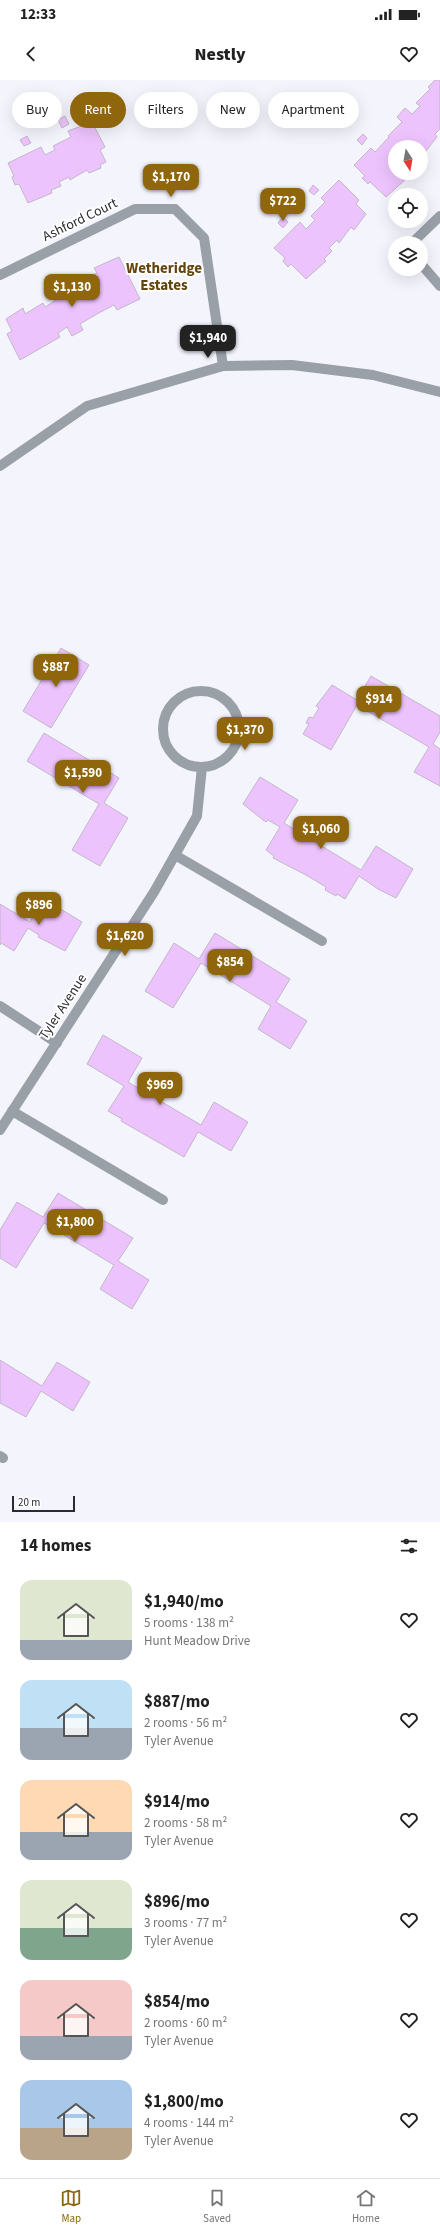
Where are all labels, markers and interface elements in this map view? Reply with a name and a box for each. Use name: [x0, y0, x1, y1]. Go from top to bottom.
text: 12:33: [20, 4, 56, 25]
text: Nestly: [195, 42, 246, 67]
icon: back: [20, 43, 42, 65]
icon: heart: [398, 43, 420, 65]
chip: Buy: [12, 92, 62, 128]
chip: Rent: [70, 92, 126, 128]
chip: Filters: [134, 92, 198, 128]
chip: New: [206, 92, 260, 128]
chip: Apartment: [268, 92, 359, 128]
north arrow: [388, 140, 428, 180]
map controls: [388, 140, 428, 276]
pin: $1,170: [138, 164, 204, 198]
text: $1,170: [152, 168, 190, 186]
pin: $722: [259, 188, 307, 222]
button: locate: [388, 188, 428, 228]
text: $722: [269, 192, 297, 210]
street label: Ashford Court: [39, 193, 121, 247]
button: layers: [388, 236, 428, 276]
district label: Wetheridge Estates: [126, 258, 202, 296]
pin: $1,130: [39, 274, 105, 308]
text: $1,130: [53, 278, 91, 296]
pin: $1,940: [175, 325, 241, 359]
text: $1,940: [189, 329, 227, 347]
pin: $887: [32, 654, 80, 688]
text: $887: [42, 658, 70, 676]
pin: $914: [355, 686, 403, 720]
text: $914: [365, 690, 393, 708]
pin: $1,370: [212, 717, 278, 751]
text: $1,370: [226, 721, 264, 739]
pin: $1,590: [50, 760, 116, 794]
text: $1,590: [64, 764, 102, 782]
pin: $1,060: [288, 816, 354, 850]
text: $1,060: [302, 820, 340, 838]
pin: $896: [15, 892, 63, 926]
text: $896: [25, 896, 53, 914]
pin: $1,620: [92, 923, 158, 957]
text: $1,620: [106, 927, 144, 945]
pin: $854: [206, 949, 254, 983]
text: $854: [216, 953, 244, 971]
street label: Tyler Avenue: [34, 970, 92, 1044]
pin: $969: [136, 1072, 184, 1106]
text: $969: [146, 1076, 174, 1094]
pin: $1,800: [42, 1209, 108, 1243]
text: $1,800: [56, 1213, 94, 1231]
scale bar: [12, 1494, 75, 1513]
text: 20 m: [18, 1495, 40, 1510]
text: 14 homes: [20, 1534, 91, 1558]
icon: filters: [398, 1535, 420, 1557]
text: $1,940/mo: [144, 1590, 224, 1614]
icon: home: [52, 1596, 100, 1644]
icon: heart: [398, 1609, 420, 1631]
text: 5 rooms · 138 m²: [144, 1614, 234, 1632]
text: Hunt Meadow Drive: [144, 1632, 250, 1650]
text: $887/mo: [144, 1690, 210, 1714]
icon: home: [52, 1696, 100, 1744]
icon: heart: [398, 1709, 420, 1731]
text: 2 rooms · 56 m²: [144, 1714, 227, 1732]
text: Tyler Avenue: [144, 1732, 214, 1750]
text: $914/mo: [144, 1790, 210, 1814]
icon: home: [52, 1796, 100, 1844]
icon: heart: [398, 1809, 420, 1831]
text: 2 rooms · 58 m²: [144, 1814, 227, 1832]
text: Tyler Avenue: [144, 1832, 214, 1850]
text: $896/mo: [144, 1890, 210, 1914]
icon: home: [52, 1896, 100, 1944]
icon: heart: [398, 1909, 420, 1931]
text: 3 rooms · 77 m²: [144, 1914, 227, 1932]
text: Tyler Avenue: [144, 1932, 214, 1950]
text: $854/mo: [144, 1990, 210, 2014]
icon: home: [52, 1996, 100, 2044]
icon: heart: [398, 2009, 420, 2031]
text: 2 rooms · 60 m²: [144, 2014, 227, 2032]
text: Tyler Avenue: [144, 2032, 214, 2050]
text: $1,800/mo: [144, 2090, 224, 2114]
icon: home: [52, 2096, 100, 2144]
icon: heart: [398, 2109, 420, 2131]
text: 4 rooms · 144 m²: [144, 2114, 234, 2132]
text: Tyler Avenue: [144, 2132, 214, 2150]
tab: Map: [60, 2187, 82, 2226]
tab: Saved: [203, 2187, 231, 2226]
tab: Home: [352, 2187, 380, 2226]

